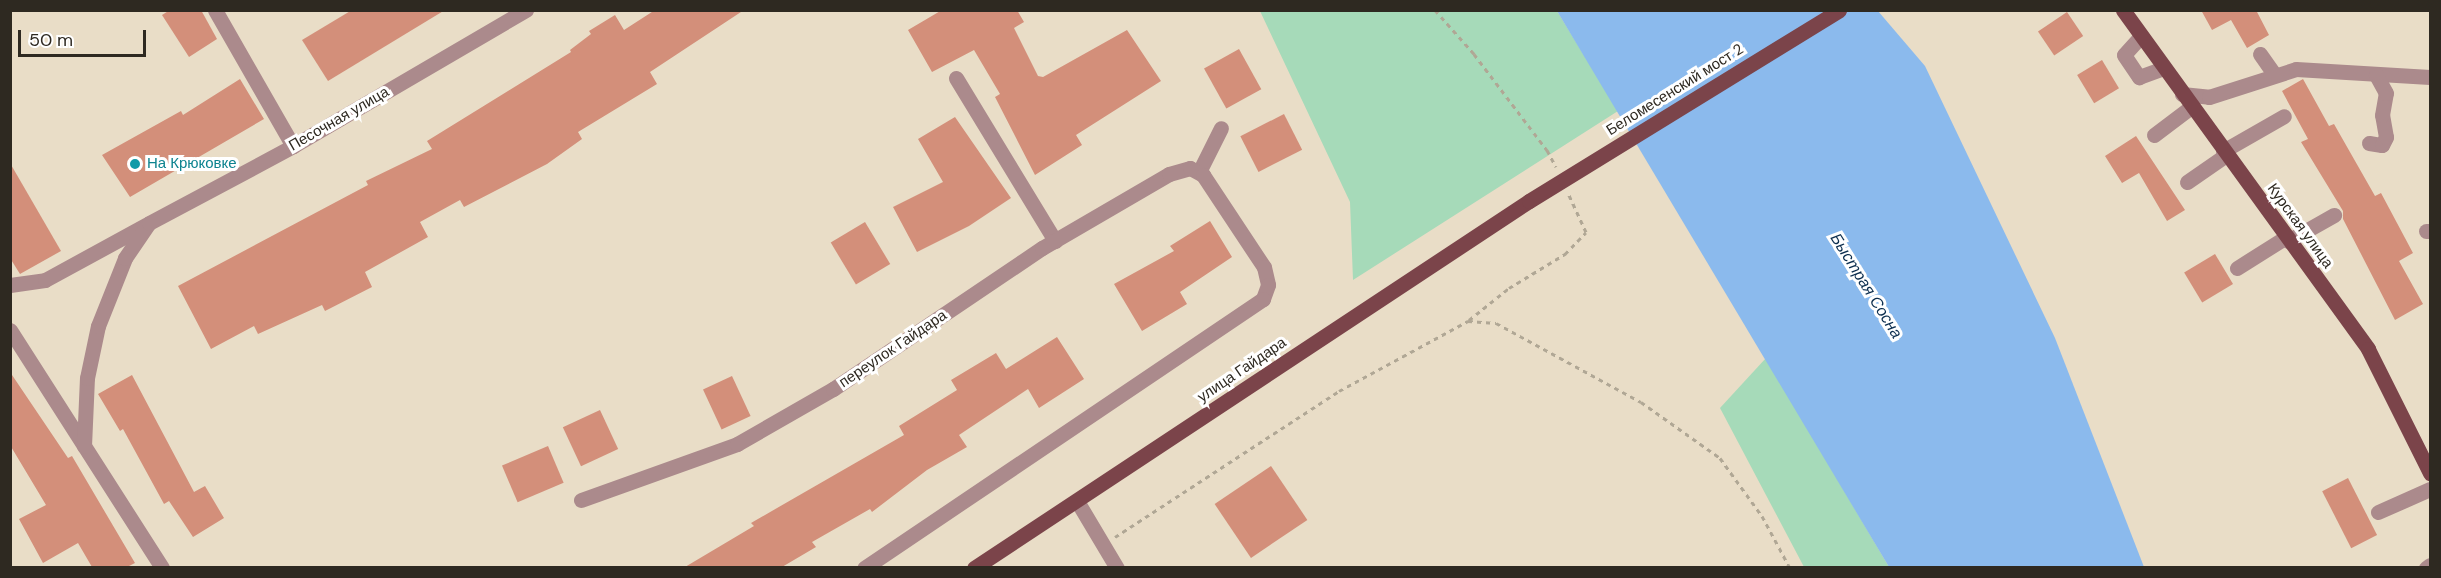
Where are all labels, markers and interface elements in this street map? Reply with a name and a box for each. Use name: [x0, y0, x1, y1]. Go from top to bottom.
scale bar: [21, 18, 148, 56]
text: 50 m: [29, 28, 73, 52]
street label: Беломесенский мост 2: [1603, 40, 1747, 140]
street label: Песочная улица: [286, 83, 392, 155]
place label: На Крюковке: [147, 155, 237, 173]
marker: На Крюковке: [128, 157, 142, 171]
street label: Курская улица: [2263, 180, 2337, 272]
water label: Быстрая Сосна: [1826, 230, 1906, 342]
street label: переулок Гайдара: [836, 306, 950, 392]
street label: улица Гайдара: [1194, 334, 1290, 406]

